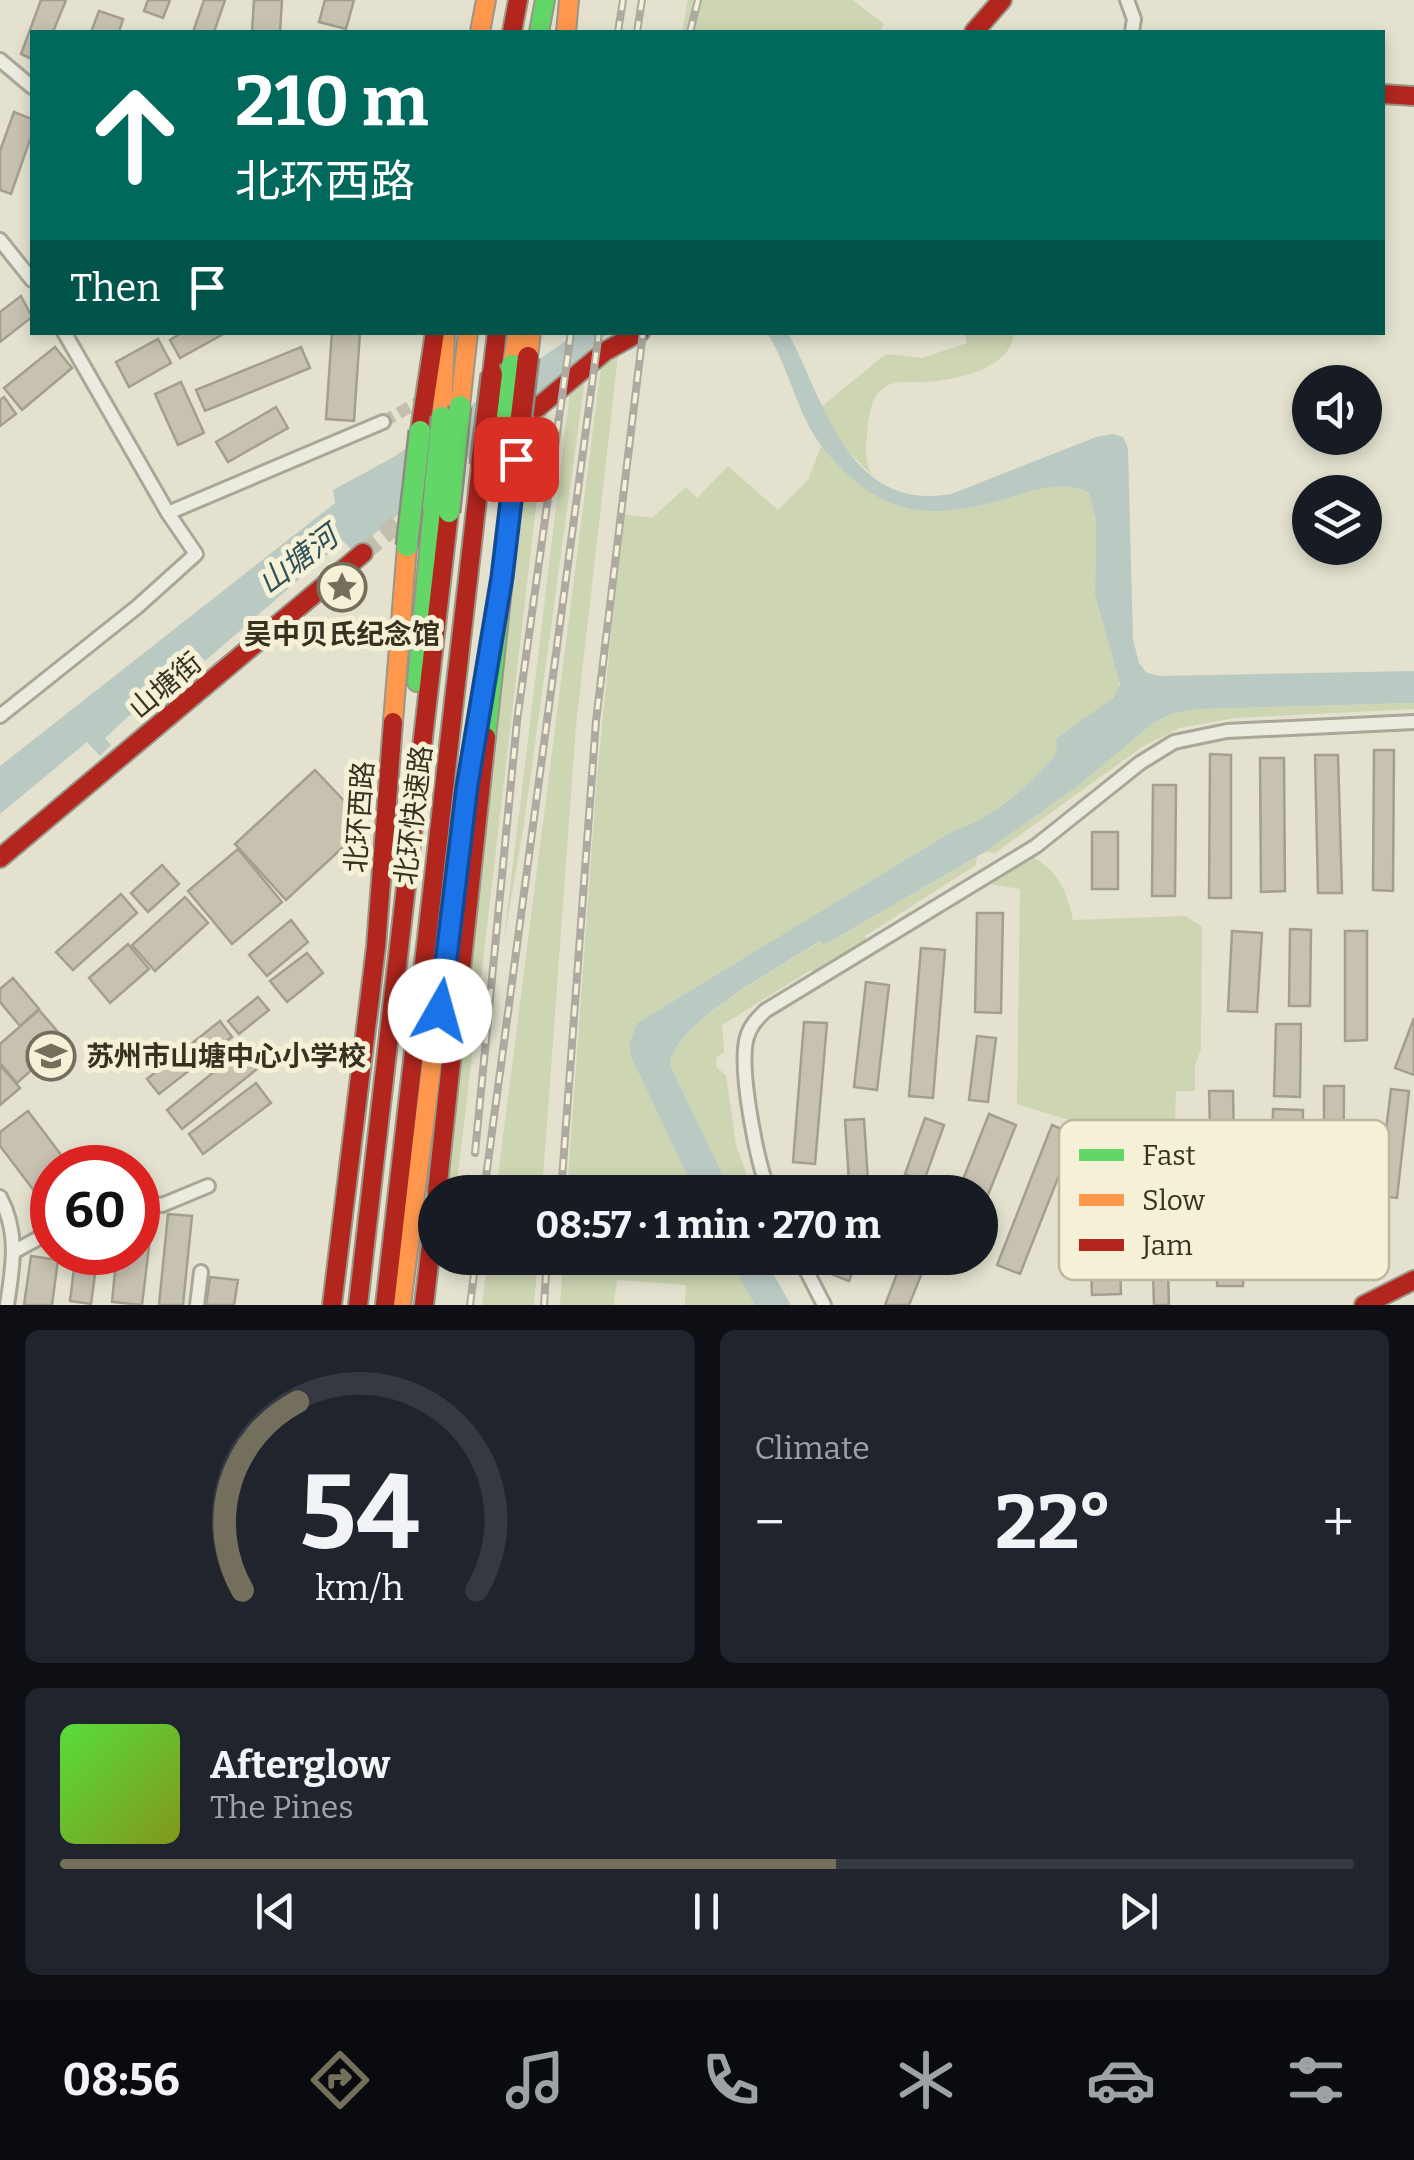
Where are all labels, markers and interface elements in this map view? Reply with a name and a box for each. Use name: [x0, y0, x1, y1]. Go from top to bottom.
text: 210 m: [235, 60, 428, 144]
icon: ahead: [70, 70, 200, 200]
text: 北环西路: [235, 155, 415, 209]
icon: arrive: [180, 260, 235, 315]
text: Then: [70, 265, 160, 311]
map controls: [1292, 365, 1382, 565]
button: sound: [1292, 365, 1382, 455]
pin: [474, 417, 559, 502]
icon: arrive: [489, 432, 544, 487]
button: layers: [1292, 475, 1382, 565]
water label: 山塘河: [251, 516, 349, 601]
place icon: 吴中贝氏纪念馆: [316, 561, 368, 613]
place label: 吴中贝氏纪念馆: [244, 618, 440, 651]
street label: 山塘街: [123, 646, 208, 725]
street label: 北环快速路: [389, 744, 438, 887]
street label: 北环西路: [339, 760, 380, 874]
position arrow: [388, 959, 492, 1063]
school or university icon: 苏州市山塘中心小学校: [25, 1030, 77, 1082]
place label: 苏州市山塘中心小学校: [86, 1040, 366, 1073]
legend: [1059, 1120, 1389, 1280]
text: Fast: [1142, 1139, 1196, 1172]
speed limit sign: 60: [30, 1145, 160, 1275]
text: Slow: [1142, 1184, 1205, 1217]
text: 08:57 · 1 min · 270 m: [535, 1202, 881, 1248]
text: Jam: [1141, 1229, 1193, 1262]
text: Climate: [755, 1429, 870, 1467]
text: 54: [300, 1451, 420, 1576]
text: 22°: [995, 1478, 1112, 1568]
text: −: [755, 1490, 785, 1556]
text: +: [1323, 1490, 1354, 1556]
text: km/h: [316, 1567, 404, 1609]
text: Afterglow: [210, 1742, 390, 1788]
text: The Pines: [210, 1788, 354, 1826]
icon: previous: [248, 1884, 303, 1939]
icon: pause: [679, 1884, 734, 1939]
icon: next: [1111, 1884, 1166, 1939]
icon: directions: [305, 2045, 375, 2115]
icon: music: [500, 2045, 570, 2115]
icon: phone: [696, 2045, 766, 2115]
icon: climate: [891, 2045, 961, 2115]
icon: car: [1086, 2045, 1156, 2115]
icon: filters: [1281, 2045, 1351, 2115]
text: 08:56: [63, 2053, 180, 2107]

